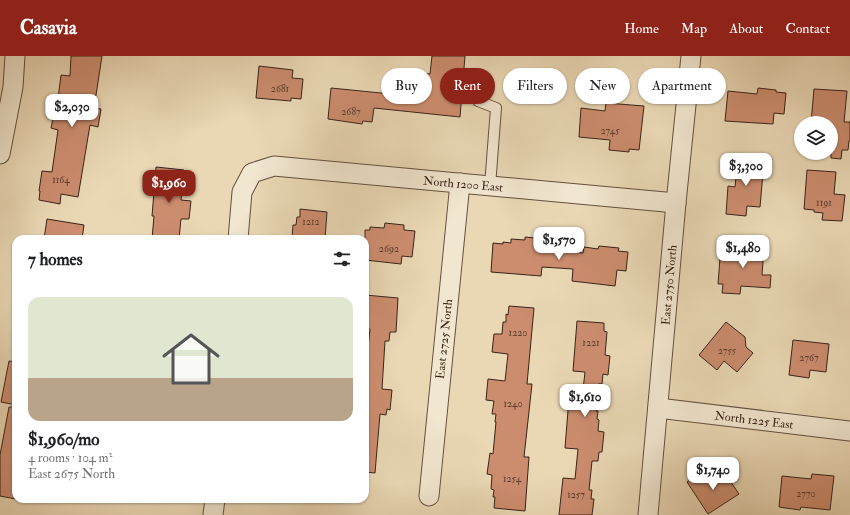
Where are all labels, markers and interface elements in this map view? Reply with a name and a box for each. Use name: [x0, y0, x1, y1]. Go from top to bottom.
text: Casavia: [20, 16, 77, 40]
text: Home: [624, 20, 659, 37]
text: Map: [681, 20, 707, 37]
text: About: [729, 20, 763, 37]
text: Contact: [785, 20, 830, 37]
chip: Buy: [381, 68, 432, 104]
chip: Rent: [440, 68, 495, 104]
chip: Filters: [503, 68, 567, 104]
chip: New: [575, 68, 630, 104]
chip: Apartment: [638, 68, 726, 104]
house number: 2681: [271, 83, 290, 95]
pin: $2,030: [39, 94, 105, 128]
text: $2,030: [54, 99, 90, 115]
house number: 2687: [341, 106, 361, 118]
map controls: [794, 116, 838, 160]
button: layers: [794, 116, 838, 160]
house number: 2745: [600, 125, 620, 137]
pin: $3,300: [713, 153, 779, 187]
text: $3,300: [729, 158, 763, 174]
pin: $1,960: [136, 170, 202, 204]
house number: 1164: [52, 174, 70, 186]
street label: North 1200 East: [422, 174, 504, 195]
text: $1,960: [152, 175, 186, 191]
house number: 1191: [816, 197, 832, 209]
house number: 1212: [302, 216, 320, 228]
pin: $1,570: [526, 227, 592, 261]
text: $1,570: [542, 232, 576, 248]
pin: $1,480: [710, 235, 776, 269]
text: $1,480: [725, 240, 761, 256]
house number: 2692: [379, 243, 399, 255]
street label: East 2750 North: [659, 244, 681, 326]
icon: filters: [331, 248, 353, 270]
text: 7 homes: [28, 249, 83, 270]
street label: East 2725 North: [433, 298, 456, 380]
icon: home: [155, 323, 227, 395]
house number: 1220: [509, 327, 527, 339]
house number: 1221: [582, 337, 600, 349]
house number: 2755: [718, 345, 737, 357]
house number: 2767: [799, 352, 819, 364]
pin: $1,610: [552, 384, 618, 418]
text: $1,610: [569, 389, 601, 405]
house number: 1240: [503, 398, 523, 410]
street label: North 1225 East: [714, 408, 794, 433]
text: $1,960/mo: [28, 429, 99, 450]
text: 4 rooms · 104 m²: [28, 450, 112, 466]
pin: $1,740: [680, 457, 746, 491]
text: $1,740: [696, 462, 730, 478]
text: East 2675 North: [28, 466, 115, 482]
house number: 1254: [503, 473, 522, 485]
house number: 2770: [796, 488, 816, 500]
house number: 1257: [567, 489, 585, 501]

